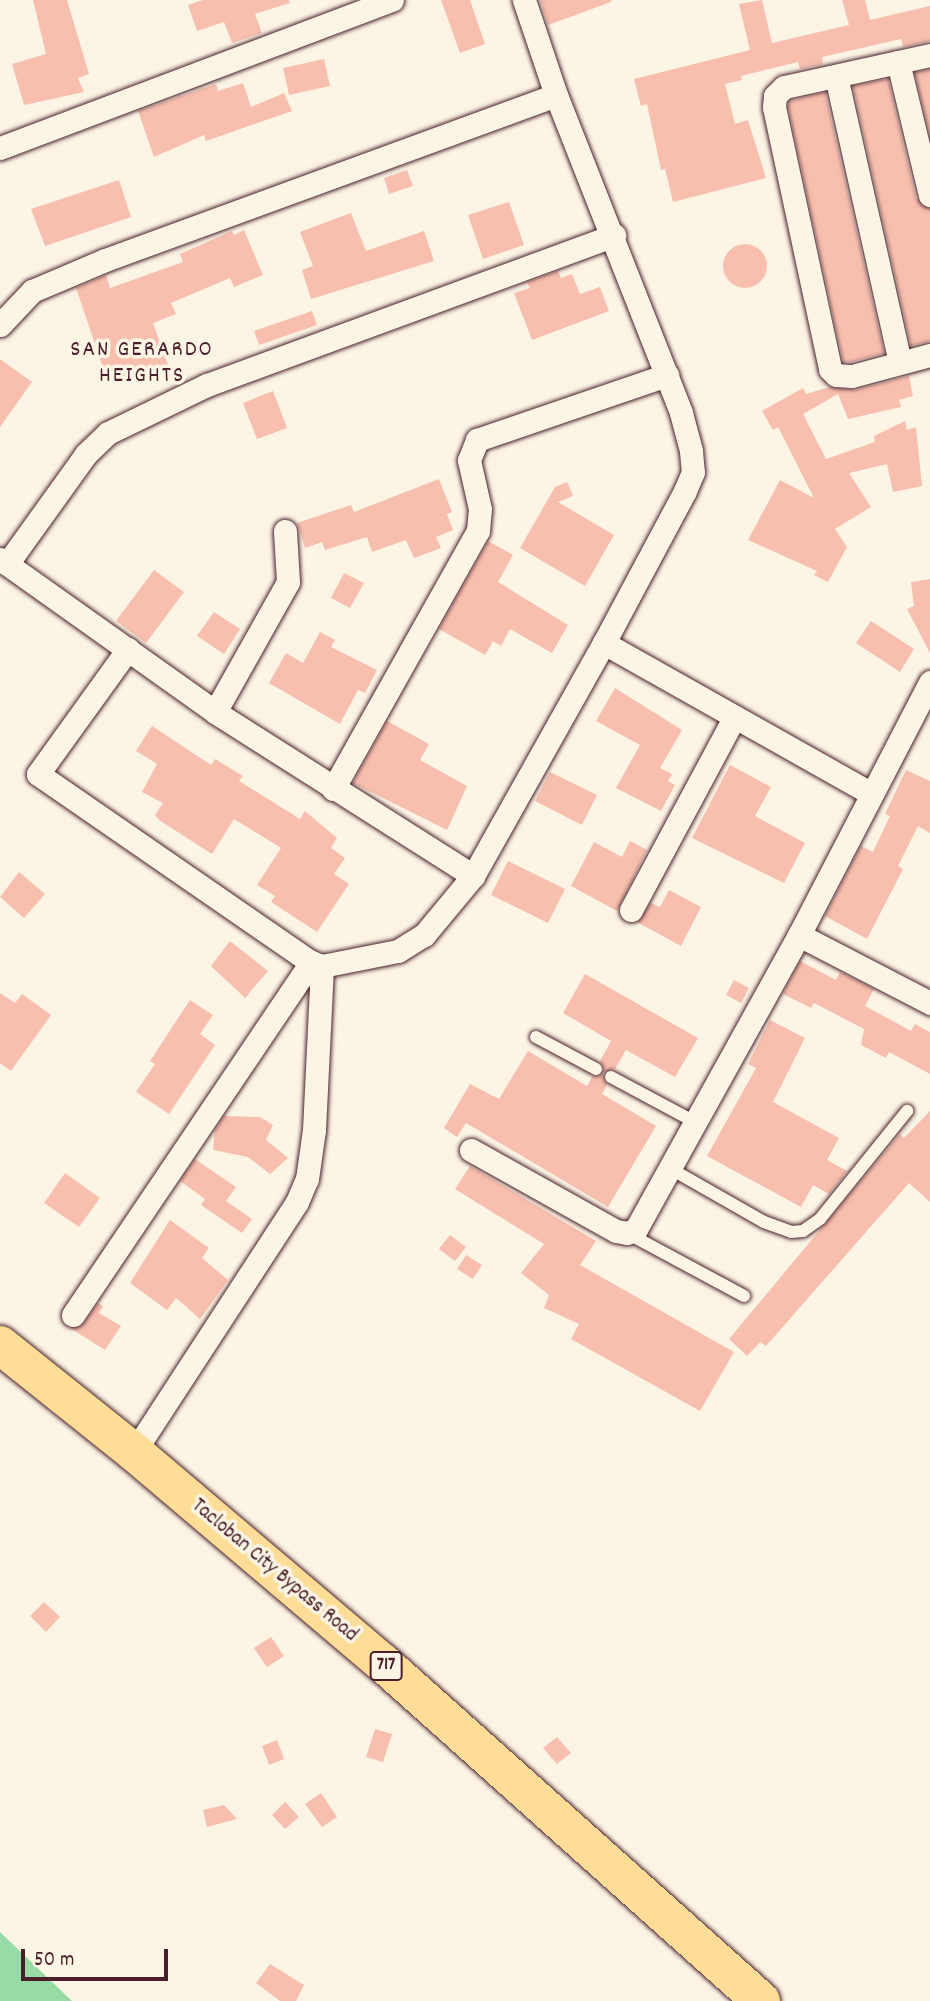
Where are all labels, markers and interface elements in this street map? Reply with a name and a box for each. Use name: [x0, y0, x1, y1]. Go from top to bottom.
district label: SAN GERARDO HEIGHTS: [72, 337, 212, 391]
street label: Tacloban City Bypass Road: [186, 1494, 362, 1648]
road number: 717: [368, 1650, 404, 1682]
scale bar: [24, 1934, 172, 1978]
text: 50 m: [34, 1946, 74, 1976]

